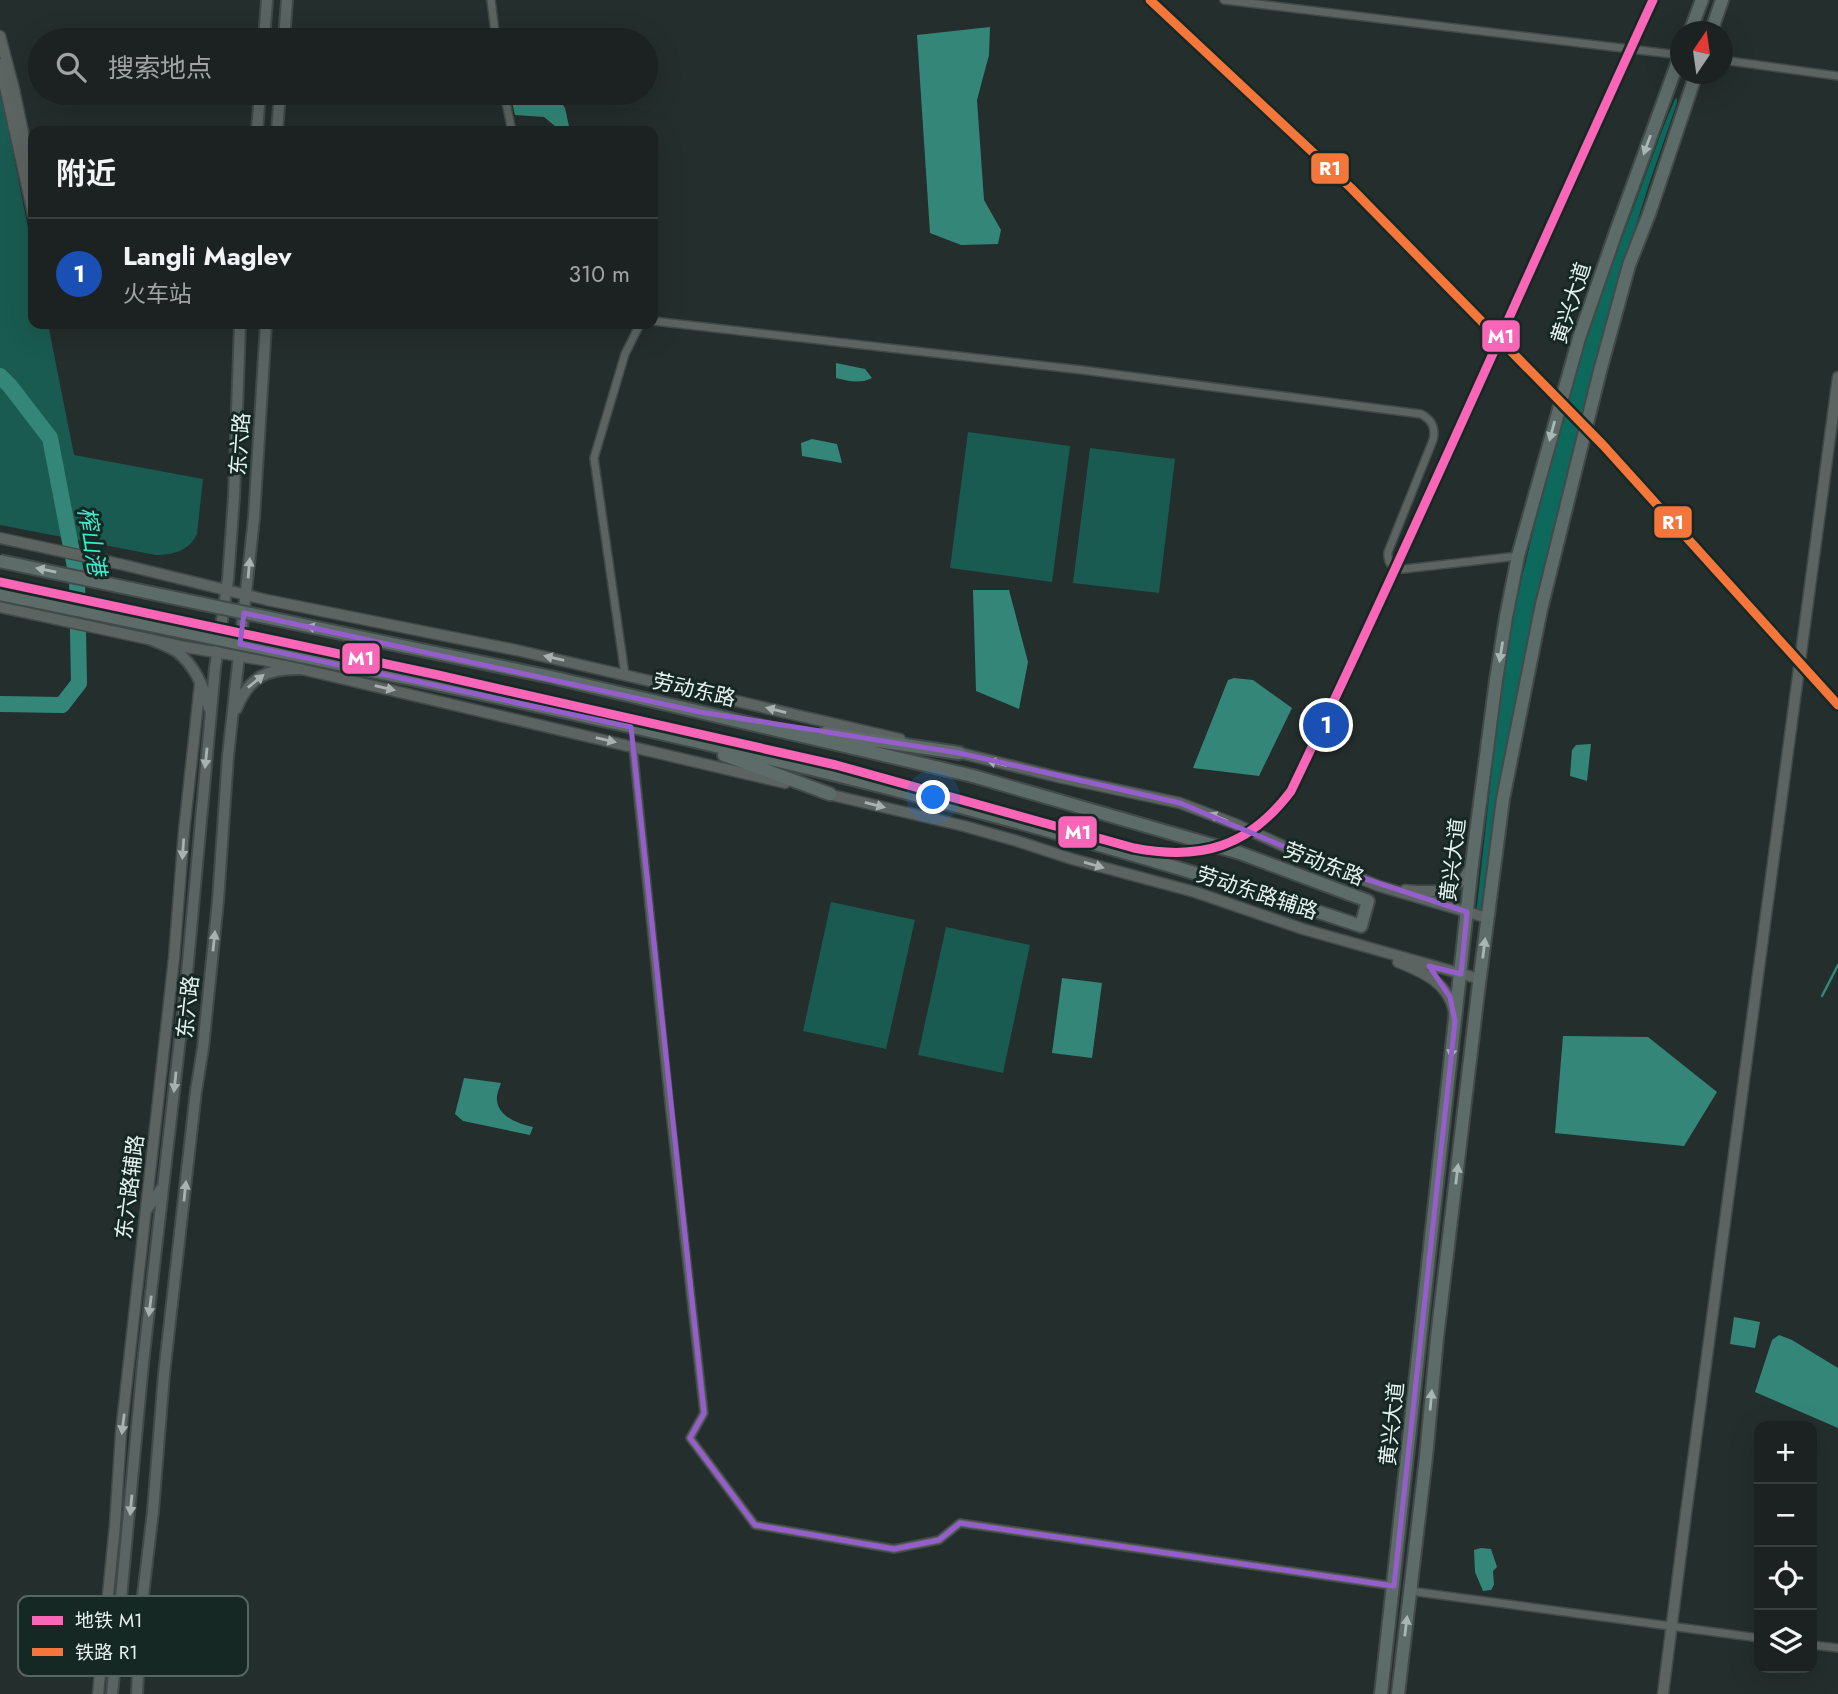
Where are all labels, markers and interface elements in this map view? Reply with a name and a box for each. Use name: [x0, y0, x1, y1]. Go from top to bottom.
north arrow: [1670, 21, 1733, 84]
search box: [28, 28, 658, 105]
icon: search: [52, 48, 90, 86]
text: 搜索地点: [108, 49, 212, 87]
one-way arrow: [1641, 135, 1652, 156]
text: 附近: [56, 152, 116, 195]
line badge: R1: [1310, 152, 1350, 185]
text: R1: [1319, 155, 1341, 182]
text: Langli Maglev: [123, 237, 292, 275]
text: 1: [73, 257, 85, 291]
text: 310 m: [568, 257, 630, 291]
street label: 黄兴大道: [1544, 258, 1598, 348]
text: 火车站: [123, 277, 192, 311]
line badge: M1: [1481, 319, 1521, 353]
text: M1: [1488, 323, 1514, 350]
street label: 东六路: [223, 412, 257, 476]
one-way arrow: [1546, 420, 1557, 442]
water label: 榨山港: [69, 504, 115, 581]
line badge: R1: [1653, 505, 1693, 539]
text: R1: [1662, 509, 1684, 536]
one-way arrow: [244, 557, 255, 579]
one-way arrow: [35, 565, 57, 576]
one-way arrow: [305, 623, 327, 634]
one-way arrow: [1495, 641, 1506, 663]
line badge: M1: [341, 642, 381, 675]
text: M1: [348, 645, 374, 672]
one-way arrow: [543, 653, 565, 664]
street label: 劳动东路: [650, 666, 738, 714]
one-way arrow: [247, 674, 265, 689]
one-way arrow: [374, 683, 396, 694]
pin: 1: [1303, 699, 1349, 751]
one-way arrow: [765, 704, 787, 715]
one-way arrow: [595, 735, 617, 746]
one-way arrow: [200, 747, 211, 769]
one-way arrow: [986, 757, 1008, 768]
your location: [916, 780, 950, 814]
one-way arrow: [864, 800, 886, 811]
one-way arrow: [1207, 811, 1228, 822]
line badge: M1: [1057, 815, 1098, 849]
street label: 黄兴大道: [1433, 816, 1473, 904]
text: M1: [1065, 819, 1091, 846]
street label: 劳动东路: [1279, 835, 1369, 893]
one-way arrow: [177, 838, 188, 860]
street label: 劳动东路辅路: [1192, 859, 1322, 927]
one-way arrow: [1084, 861, 1105, 871]
one-way arrow: [209, 930, 220, 952]
one-way arrow: [1478, 937, 1489, 959]
street label: 东六路: [170, 974, 206, 1040]
one-way arrow: [1447, 1037, 1458, 1059]
one-way arrow: [170, 1071, 181, 1093]
street label: 东六路辅路: [109, 1133, 151, 1241]
one-way arrow: [1451, 1163, 1462, 1185]
one-way arrow: [179, 1180, 190, 1202]
one-way arrow: [145, 1295, 156, 1317]
street label: 黄兴大道: [1373, 1381, 1411, 1467]
one-way arrow: [1426, 1389, 1437, 1411]
one-way arrow: [117, 1413, 128, 1435]
map controls: [1754, 1421, 1817, 1673]
button: +: [1754, 1421, 1817, 1484]
button: −: [1754, 1484, 1817, 1547]
one-way arrow: [125, 1494, 136, 1516]
button: locate: [1754, 1547, 1817, 1610]
legend: [18, 1596, 248, 1676]
text: 地铁 M1: [75, 1607, 143, 1634]
button: layers: [1754, 1610, 1817, 1673]
one-way arrow: [1401, 1615, 1412, 1637]
text: 铁路 R1: [75, 1639, 138, 1666]

